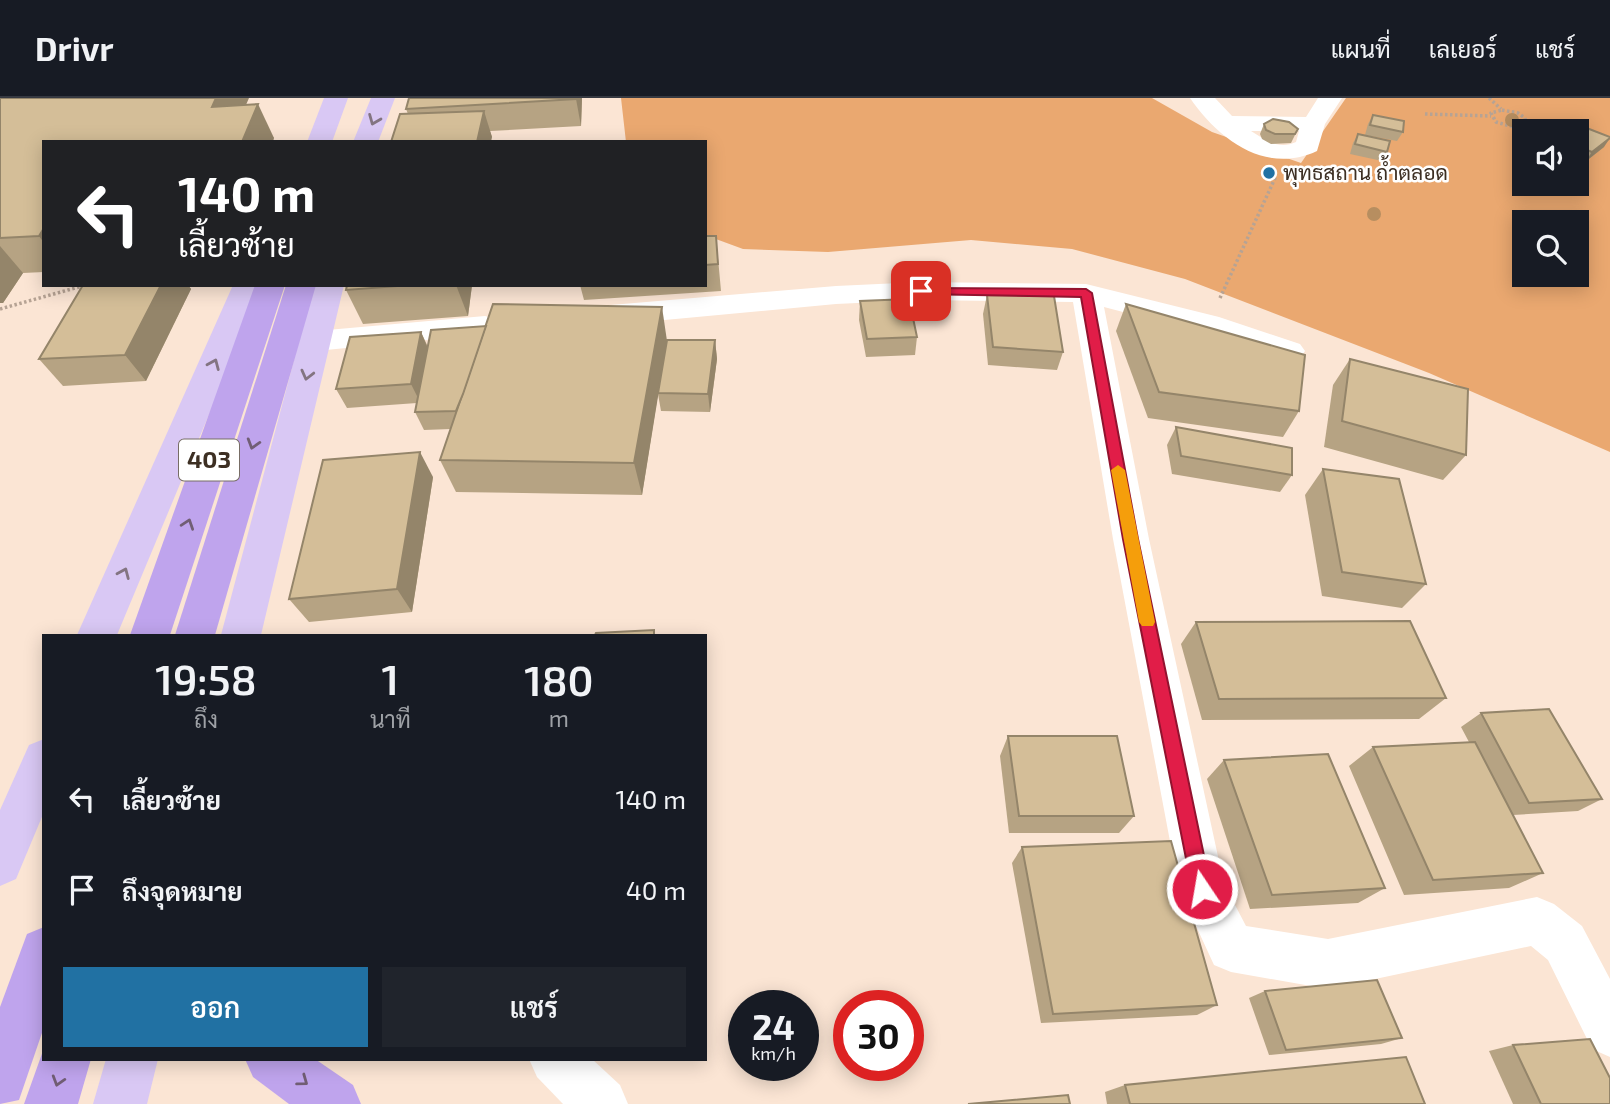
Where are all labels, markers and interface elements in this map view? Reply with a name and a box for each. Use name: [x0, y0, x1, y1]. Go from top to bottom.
text: Drivr: [35, 28, 114, 68]
text: แผนที่: [1331, 34, 1391, 63]
text: เลเยอร์: [1429, 34, 1497, 63]
text: แชร์: [1535, 34, 1575, 63]
one-way arrow: [368, 113, 382, 125]
map controls: [1512, 119, 1589, 287]
button: sound: [1512, 119, 1589, 196]
place label: พุทธสถาน ถ้ำตลอด: [1283, 155, 1448, 187]
text: 140 m: [178, 163, 315, 222]
marker: พุทธสถาน ถ้ำตลอด: [1261, 165, 1277, 181]
icon: left: [63, 168, 154, 259]
button: search: [1512, 210, 1589, 287]
text: เลี้ยวซ้าย: [178, 225, 295, 263]
pin: [891, 261, 951, 321]
icon: arrive: [902, 272, 940, 310]
one-way arrow: [206, 359, 220, 371]
one-way arrow: [301, 369, 315, 381]
one-way arrow: [247, 438, 262, 450]
road number: 403: [179, 440, 239, 480]
one-way arrow: [180, 519, 194, 531]
one-way arrow: [116, 567, 130, 580]
text: 19:58: [155, 653, 257, 703]
text: 1: [382, 653, 399, 703]
text: 180: [524, 654, 594, 704]
text: m: [549, 704, 569, 732]
text: ถึง: [194, 705, 218, 733]
text: นาที: [370, 705, 411, 733]
icon: left: [63, 780, 101, 818]
text: 140 m: [615, 783, 686, 814]
text: เลี้ยวซ้าย: [122, 784, 221, 815]
position arrow: [1165, 852, 1239, 926]
icon: arrive: [63, 871, 101, 909]
text: 40 m: [626, 874, 686, 905]
text: ถึงจุดหมาย: [122, 875, 243, 906]
button: ออก: [63, 967, 368, 1047]
button: แชร์: [382, 967, 686, 1047]
speed limit sign: 30: [833, 990, 924, 1081]
text: 24: [752, 1005, 795, 1047]
text: km/h: [751, 1042, 796, 1064]
one-way arrow: [295, 1073, 308, 1086]
one-way arrow: [52, 1075, 66, 1087]

